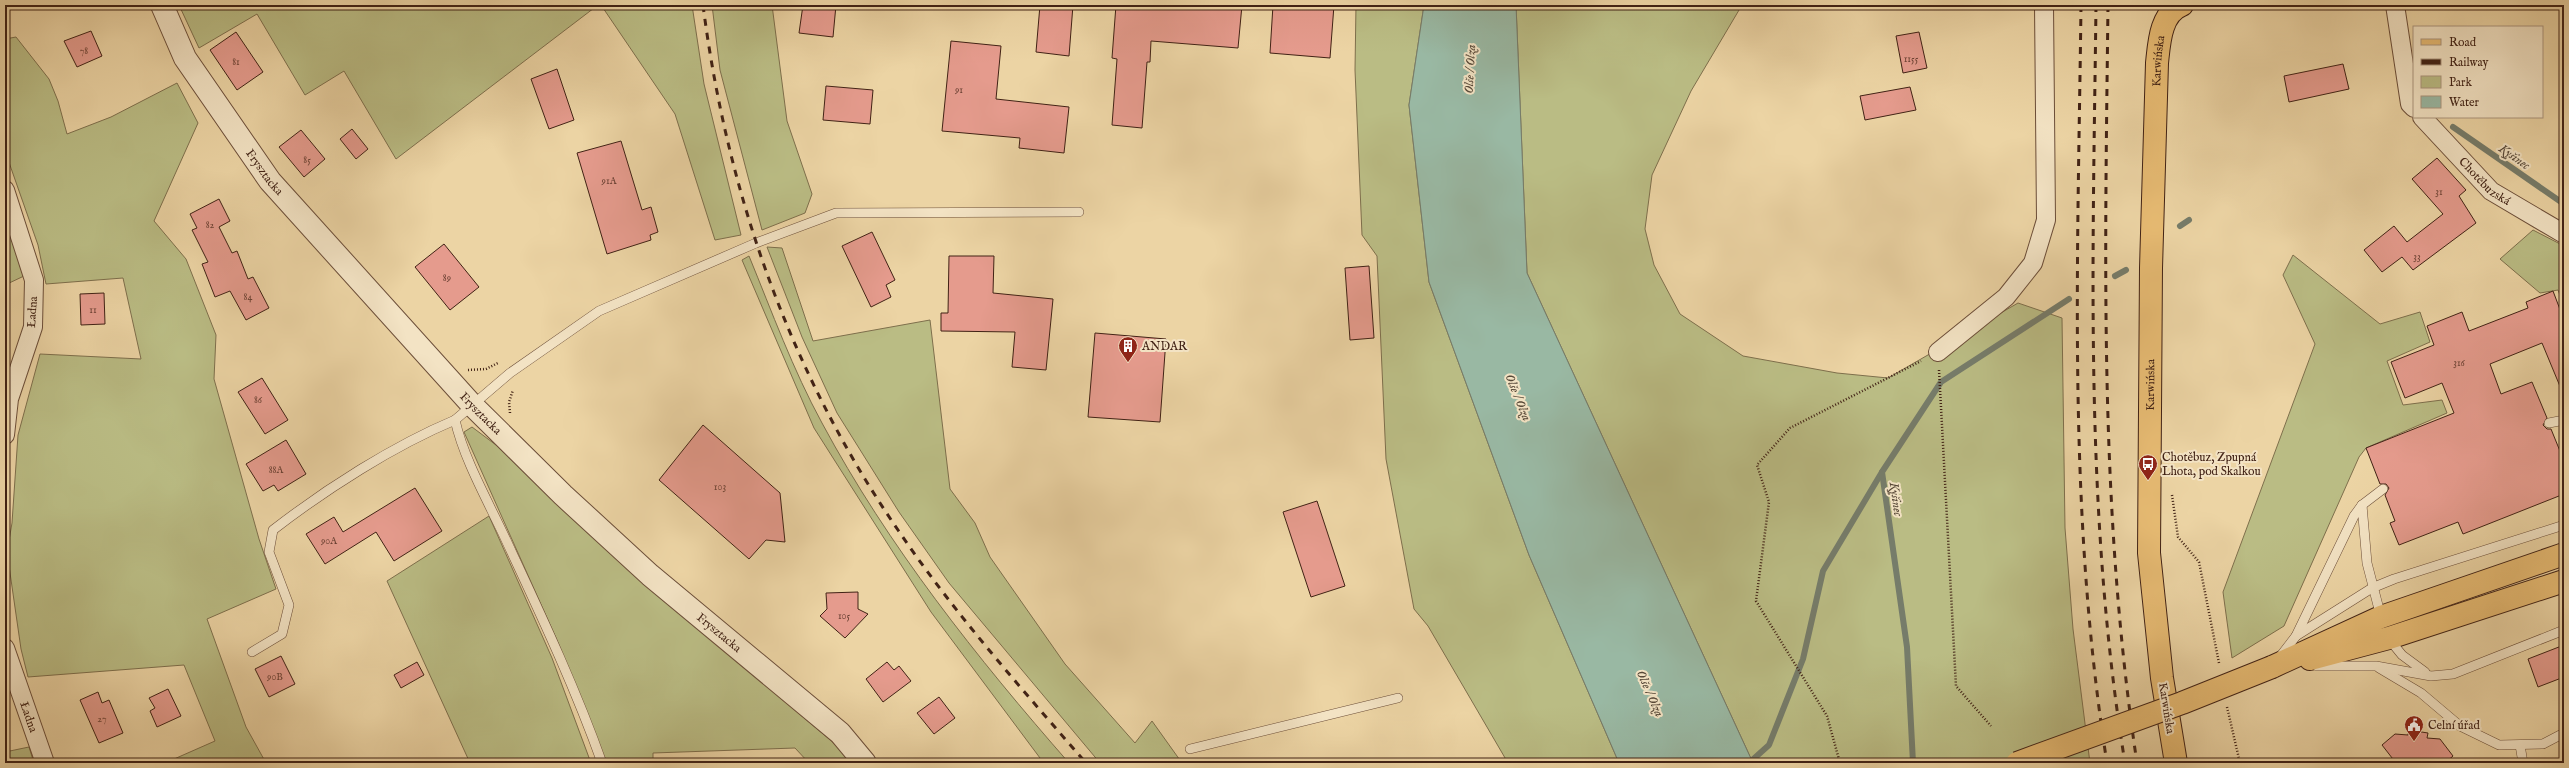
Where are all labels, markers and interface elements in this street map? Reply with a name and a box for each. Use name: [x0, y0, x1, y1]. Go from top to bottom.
legend: [2413, 26, 2543, 118]
street label: Karwińska: [2149, 33, 2169, 87]
text: Road: [2449, 35, 2477, 50]
water label: Olše / Olza: [1461, 44, 1480, 94]
house number: 78: [80, 45, 88, 58]
house number: 1155: [1904, 53, 1919, 66]
text: Railway: [2449, 55, 2488, 70]
house number: 81: [232, 56, 240, 69]
text: Park: [2449, 75, 2472, 90]
house number: 91: [954, 84, 963, 97]
text: Water: [2449, 95, 2480, 110]
water label: Kyšinec: [2494, 140, 2534, 175]
street label: Frysztacka: [242, 146, 287, 199]
house number: 85: [303, 154, 311, 167]
street label: Chotěbuzská: [2455, 154, 2514, 209]
house number: 91A: [601, 175, 617, 188]
house number: 31: [2435, 186, 2443, 199]
house number: 82: [206, 219, 215, 232]
house number: 33: [2413, 251, 2421, 264]
house number: 89: [443, 272, 451, 285]
house number: 84: [244, 291, 253, 304]
street label: Ładna: [24, 295, 41, 328]
house number: 11: [89, 304, 97, 317]
building icon: ANDAR: [1117, 335, 1139, 363]
place label: ANDAR: [1141, 339, 1188, 354]
house number: 316: [2453, 357, 2466, 370]
street label: Karwińska: [2143, 358, 2158, 411]
water label: Olše / Olza: [1501, 372, 1535, 424]
street label: Frysztacka: [456, 389, 505, 439]
house number: 86: [254, 394, 263, 407]
place label: Chotěbuz, Zpupná Lhota, pod Skalkou: [2162, 450, 2261, 480]
bus stop icon: Chotěbuz, Zpupná Lhota, pod Skalkou: [2137, 453, 2159, 481]
house number: 88A: [269, 464, 284, 477]
water label: Kyšinec: [1885, 480, 1906, 519]
house number: 103: [714, 481, 726, 494]
house number: 90A: [320, 535, 337, 548]
street label: Frysztacka: [693, 610, 745, 656]
house number: 105: [838, 610, 850, 623]
water label: Olše / Olza: [1632, 668, 1667, 720]
house number: 90B: [266, 671, 283, 684]
street label: Karwińska: [2155, 681, 2178, 736]
street label: Ładna: [16, 700, 41, 735]
house number: 27: [97, 713, 107, 726]
public building icon: Celní úřad: [2403, 714, 2425, 742]
place label: Celní úřad: [2428, 718, 2480, 733]

